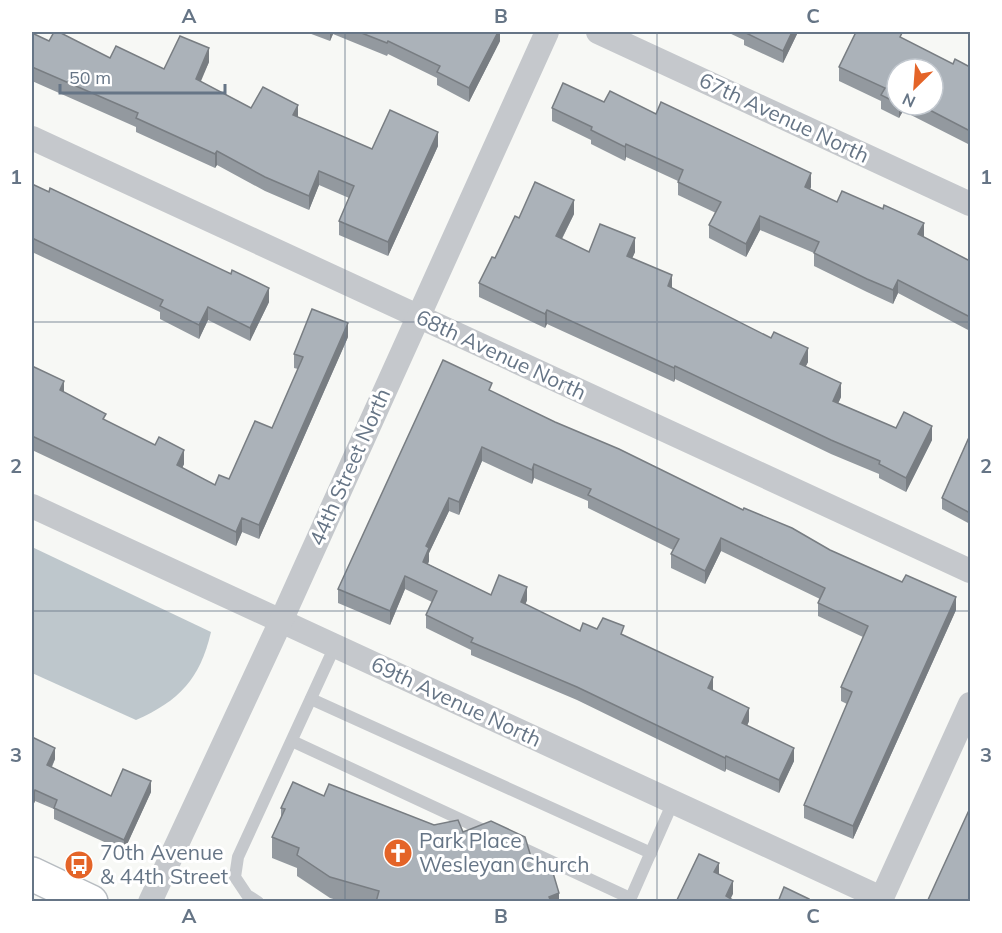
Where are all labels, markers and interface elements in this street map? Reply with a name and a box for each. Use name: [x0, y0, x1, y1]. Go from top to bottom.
text: A: [182, 3, 197, 28]
text: B: [494, 3, 508, 28]
text: C: [806, 3, 820, 28]
scale bar: [60, 57, 225, 95]
north arrow: [885, 57, 945, 117]
text: 50 m: [69, 66, 111, 89]
street label: 67th Avenue North: [695, 66, 874, 168]
text: N: [899, 89, 918, 112]
text: 1: [10, 164, 22, 189]
text: 1: [980, 164, 992, 189]
street label: 68th Avenue North: [412, 303, 591, 405]
street label: 44th Street North: [303, 384, 395, 549]
text: 2: [10, 453, 22, 478]
text: 2: [980, 453, 992, 478]
street label: 69th Avenue North: [367, 650, 546, 752]
text: 3: [10, 742, 22, 767]
text: 3: [980, 742, 992, 767]
place label: Park Place Wesleyan Church: [419, 827, 590, 877]
church icon: Park Place Wesleyan Church: [382, 837, 414, 869]
place label: 70th Avenue & 44th Street: [100, 839, 228, 889]
bus stop icon: 70th Avenue & 44th Street: [63, 849, 95, 881]
text: A: [182, 903, 197, 928]
text: B: [494, 903, 508, 928]
text: C: [806, 903, 820, 928]

